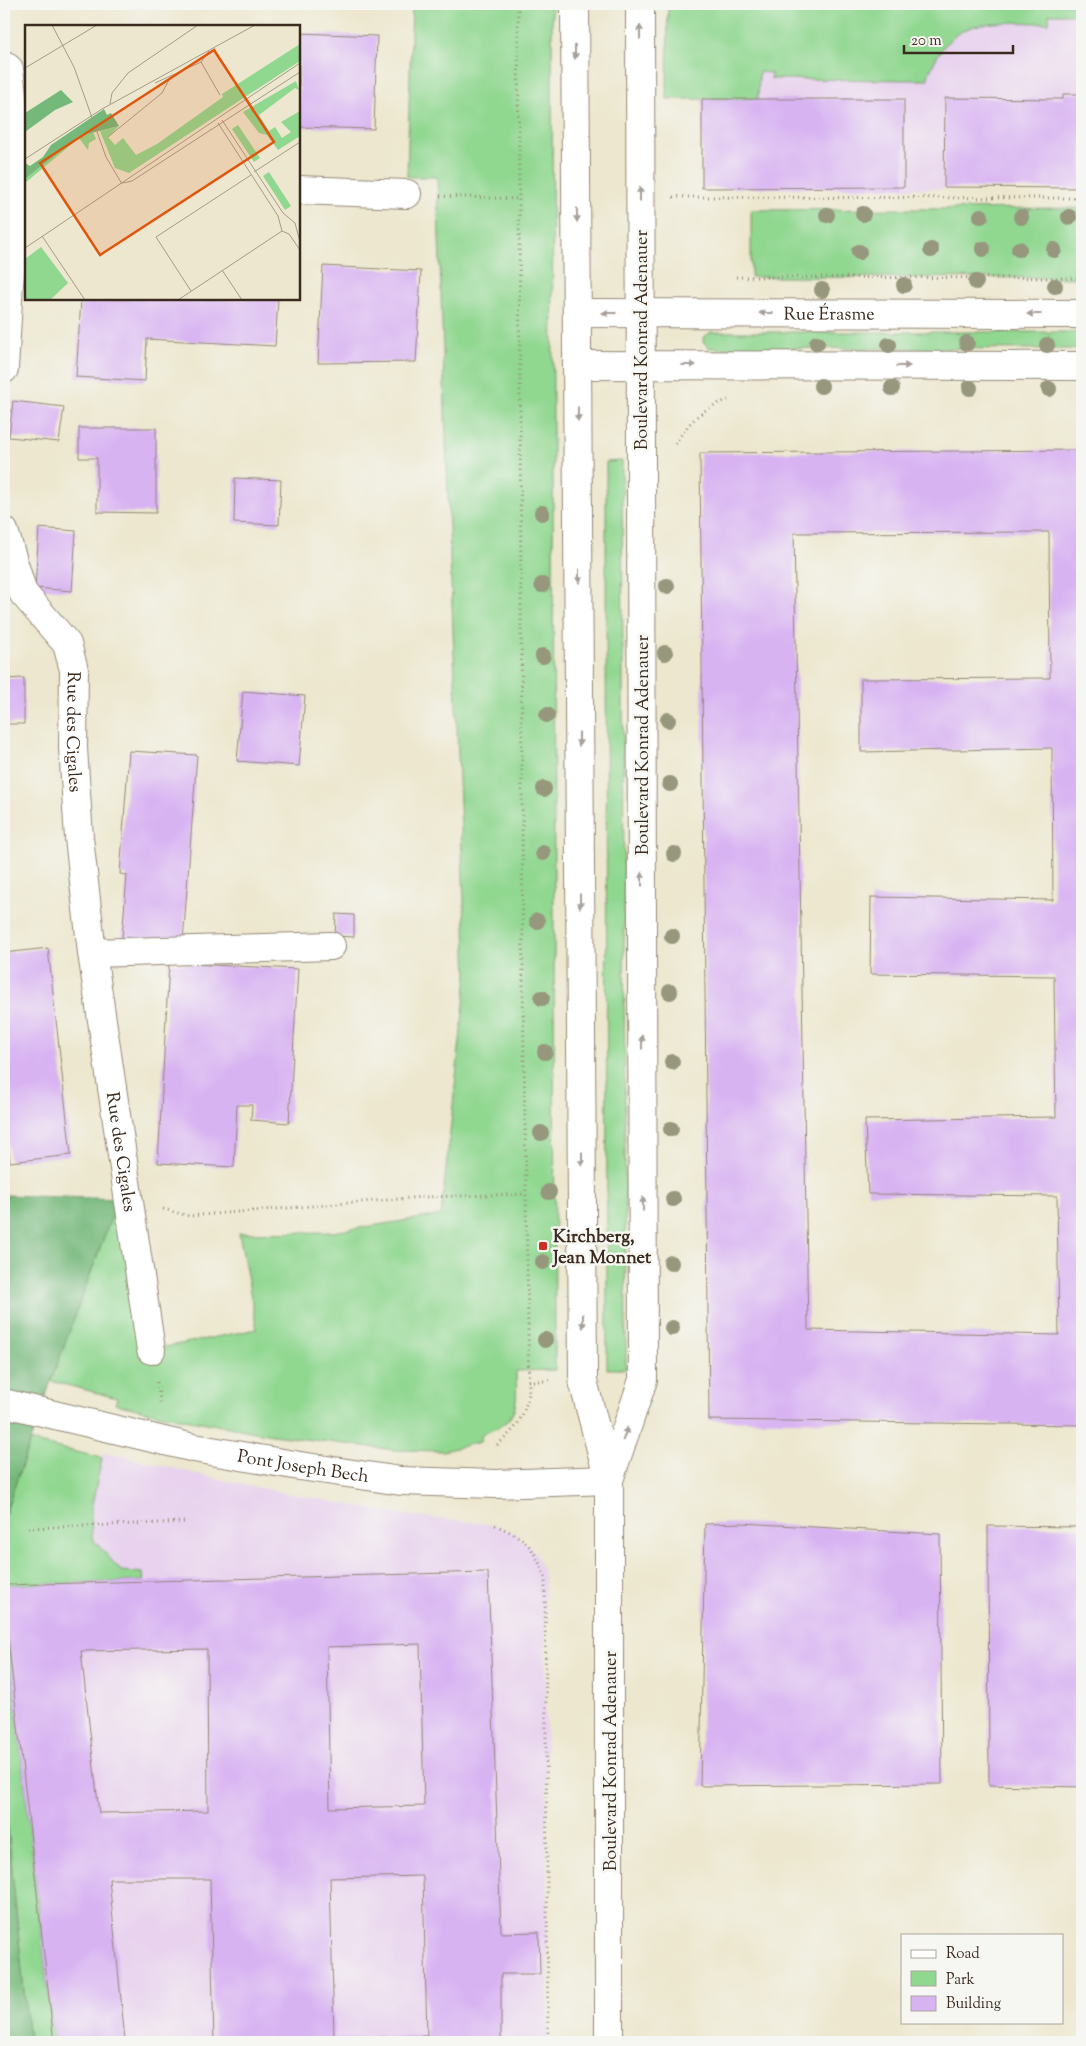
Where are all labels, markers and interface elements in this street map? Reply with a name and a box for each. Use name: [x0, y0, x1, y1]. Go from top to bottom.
scale bar: [904, 22, 1012, 54]
one-way arrow: [636, 23, 644, 39]
inset map: [25, 25, 300, 300]
text: 20 m: [911, 31, 942, 52]
one-way arrow: [571, 45, 579, 61]
one-way arrow: [636, 186, 644, 202]
one-way arrow: [573, 207, 581, 223]
street label: Boulevard Konrad Adenauer: [630, 230, 656, 450]
street label: Rue Érasme: [783, 302, 875, 329]
one-way arrow: [600, 309, 616, 317]
one-way arrow: [758, 309, 774, 317]
one-way arrow: [1025, 309, 1041, 317]
one-way arrow: [682, 361, 698, 369]
one-way arrow: [895, 362, 911, 370]
one-way arrow: [574, 406, 582, 422]
one-way arrow: [575, 568, 583, 584]
street label: Boulevard Konrad Adenauer: [631, 635, 657, 855]
street label: Rue des Cigales: [58, 671, 87, 793]
one-way arrow: [575, 731, 583, 747]
one-way arrow: [638, 871, 646, 887]
one-way arrow: [576, 893, 584, 909]
one-way arrow: [638, 1033, 646, 1049]
street label: Rue des Cigales: [98, 1090, 141, 1214]
one-way arrow: [578, 1151, 586, 1167]
one-way arrow: [639, 1196, 647, 1212]
place label: Kirchberg, Jean Monnet: [551, 1225, 652, 1272]
marker: Kirchberg, Jean Monnet: [537, 1240, 549, 1252]
one-way arrow: [579, 1314, 587, 1330]
one-way arrow: [622, 1426, 629, 1441]
street label: Pont Joseph Bech: [235, 1445, 371, 1491]
street label: Boulevard Konrad Adenauer: [599, 1651, 625, 1871]
legend: [901, 1934, 1064, 2024]
text: Road: [946, 1944, 980, 1965]
text: Park: [946, 1970, 975, 1991]
text: Building: [946, 1994, 1001, 2015]

